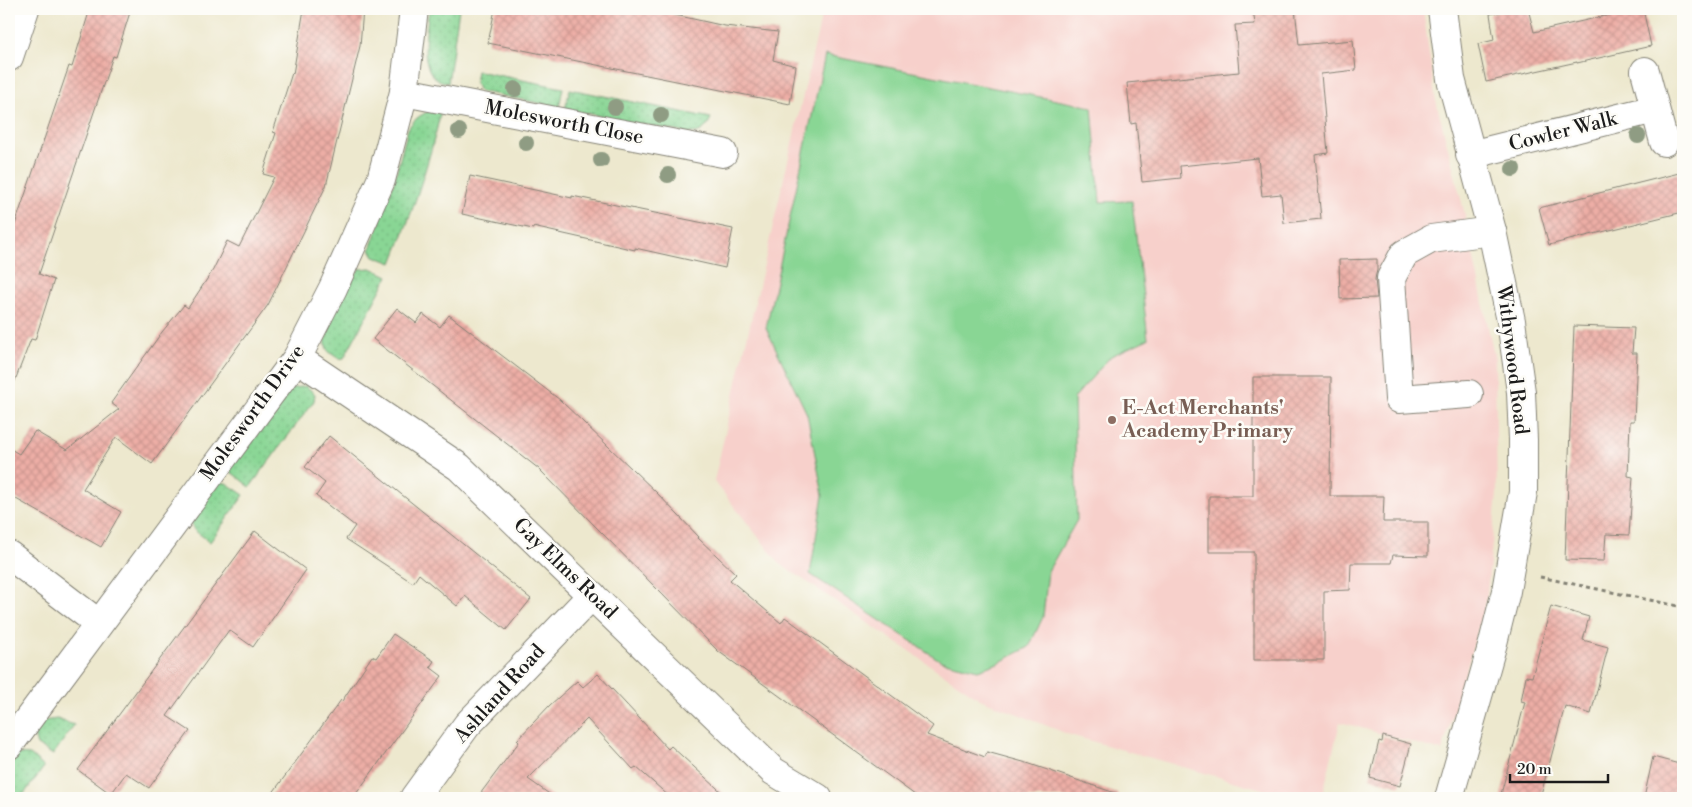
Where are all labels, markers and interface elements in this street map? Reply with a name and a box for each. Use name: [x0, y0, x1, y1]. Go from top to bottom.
street label: Molesworth Close: [482, 95, 646, 151]
street label: Cowler Walk: [1506, 106, 1621, 157]
street label: Withywood Road: [1490, 283, 1534, 437]
street label: Molesworth Drive: [195, 340, 311, 486]
place label: E-Act Merchants' Academy Primary: [1121, 396, 1294, 444]
marker: E-Act Merchants' Academy Primary: [1106, 414, 1118, 426]
street label: Gay Elms Road: [508, 513, 623, 625]
street label: Ashland Road: [448, 639, 551, 749]
scale bar: [1510, 752, 1607, 784]
text: 20 m: [1517, 760, 1552, 779]

